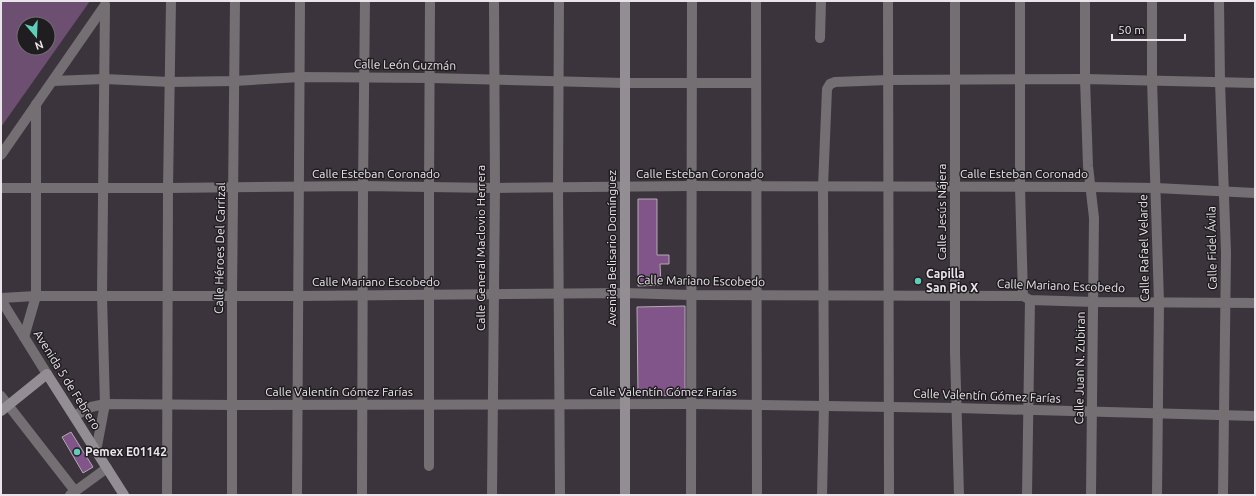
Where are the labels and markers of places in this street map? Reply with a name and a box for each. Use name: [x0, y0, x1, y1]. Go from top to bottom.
place label: Capilla San Pio X: [926, 267, 978, 294]
marker: Capilla San Pio X: [913, 276, 923, 286]
place label: Pemex E01142: [85, 445, 167, 458]
marker: Pemex E01142: [72, 447, 82, 457]

